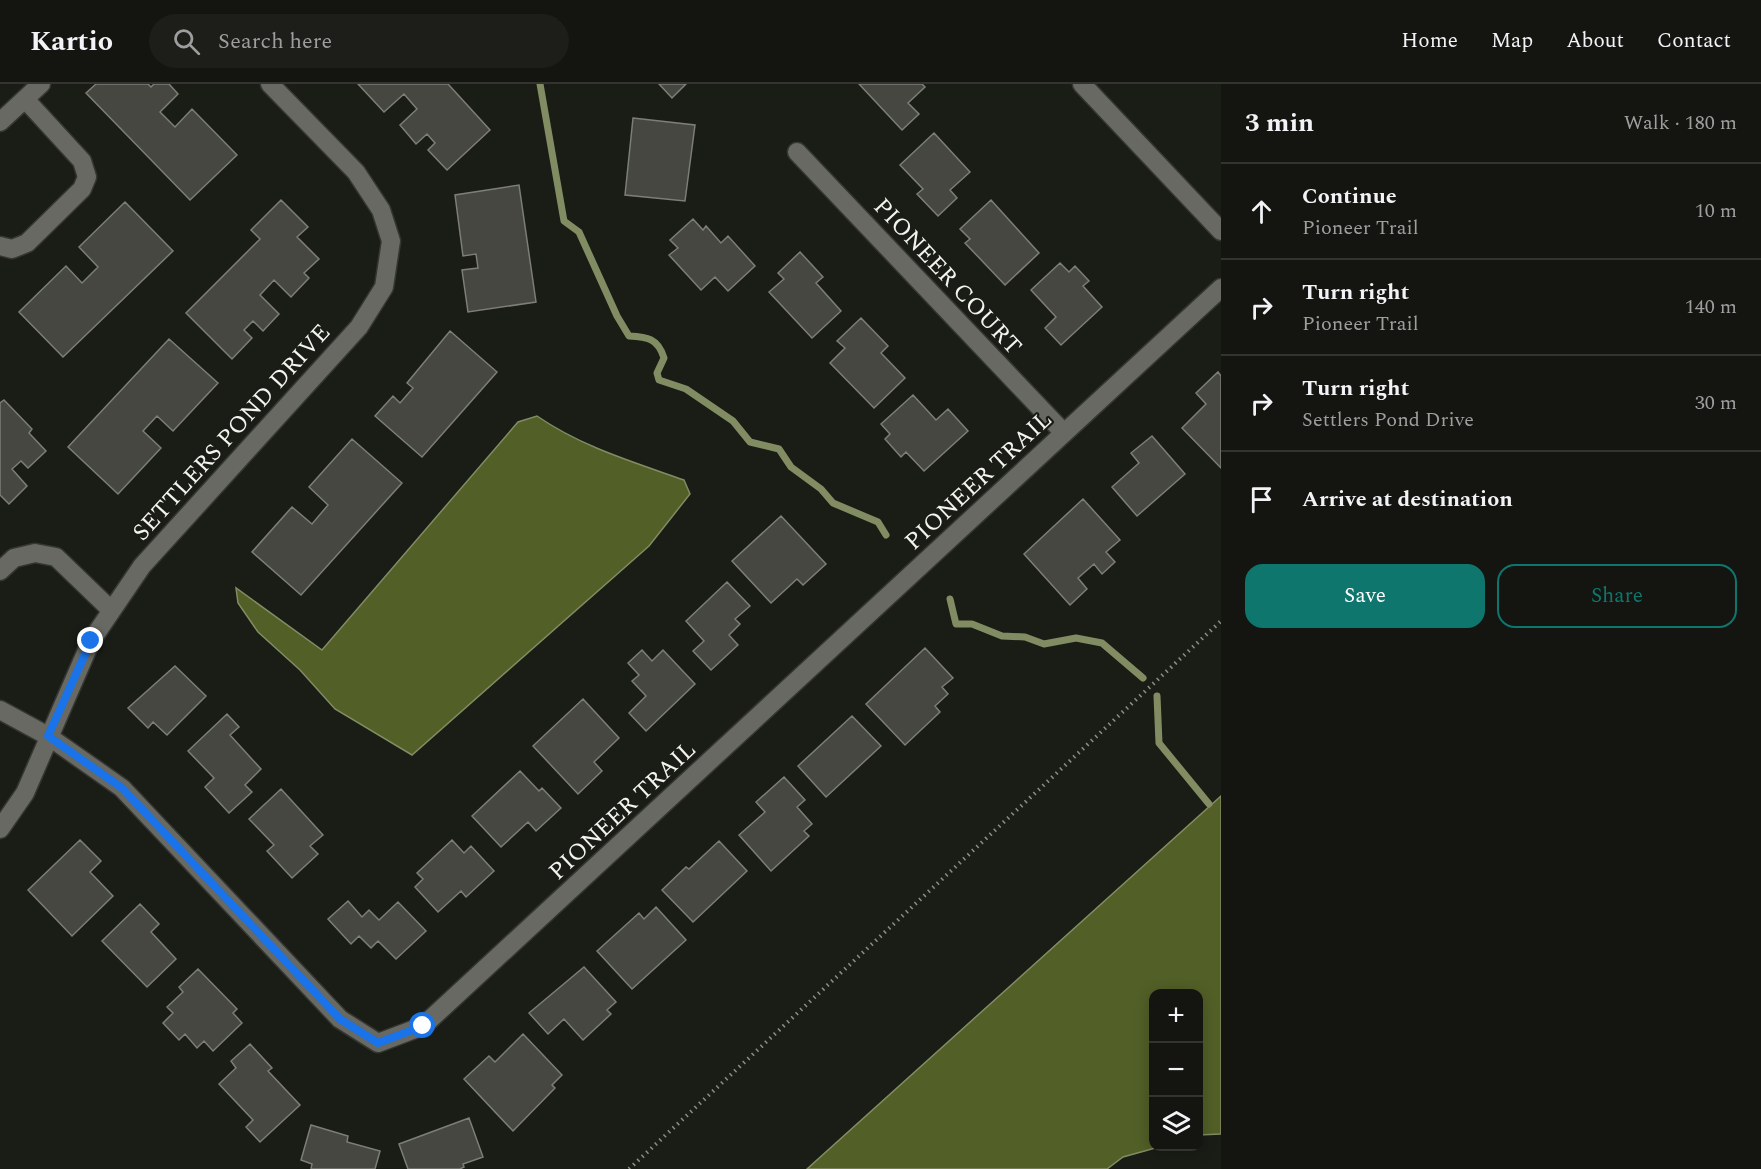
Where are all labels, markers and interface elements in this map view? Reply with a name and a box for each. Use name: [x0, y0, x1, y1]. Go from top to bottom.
search box: [149, 14, 569, 68]
text: Kartio: [30, 20, 113, 63]
icon: search: [170, 25, 203, 58]
text: Search here: [218, 25, 332, 58]
text: Home: [1401, 25, 1458, 57]
text: Map: [1491, 25, 1533, 57]
text: About: [1566, 25, 1624, 57]
text: Contact: [1657, 25, 1731, 57]
text: 3 min: [1245, 103, 1314, 143]
text: Walk · 180 m: [1624, 108, 1737, 138]
text: Continue: [1302, 180, 1397, 213]
street label: PIONEER COURT: [865, 190, 1030, 364]
icon: ahead: [1245, 195, 1278, 228]
text: 10 m: [1695, 196, 1737, 226]
text: Pioneer Trail: [1302, 213, 1419, 243]
text: Turn right: [1302, 276, 1409, 309]
icon: right: [1245, 291, 1278, 324]
text: 140 m: [1685, 292, 1737, 322]
text: Pioneer Trail: [1302, 309, 1419, 339]
street label: SETTLERS POND DRIVE: [124, 316, 339, 549]
text: Turn right: [1302, 372, 1409, 405]
icon: right: [1245, 387, 1278, 420]
text: 30 m: [1695, 388, 1737, 418]
street label: PIONEER TRAIL: [897, 403, 1061, 559]
text: Settlers Pond Drive: [1302, 405, 1474, 435]
icon: arrive: [1245, 483, 1278, 516]
text: Arrive at destination: [1302, 483, 1513, 516]
button: Save: [1245, 564, 1485, 628]
button: Share: [1497, 564, 1737, 628]
route end: [77, 627, 103, 653]
street label: PIONEER TRAIL: [541, 733, 705, 889]
map controls: [1149, 989, 1203, 1151]
button: +: [1149, 989, 1203, 1043]
route start: [409, 1012, 435, 1038]
button: −: [1149, 1043, 1203, 1097]
button: layers: [1149, 1097, 1203, 1151]

